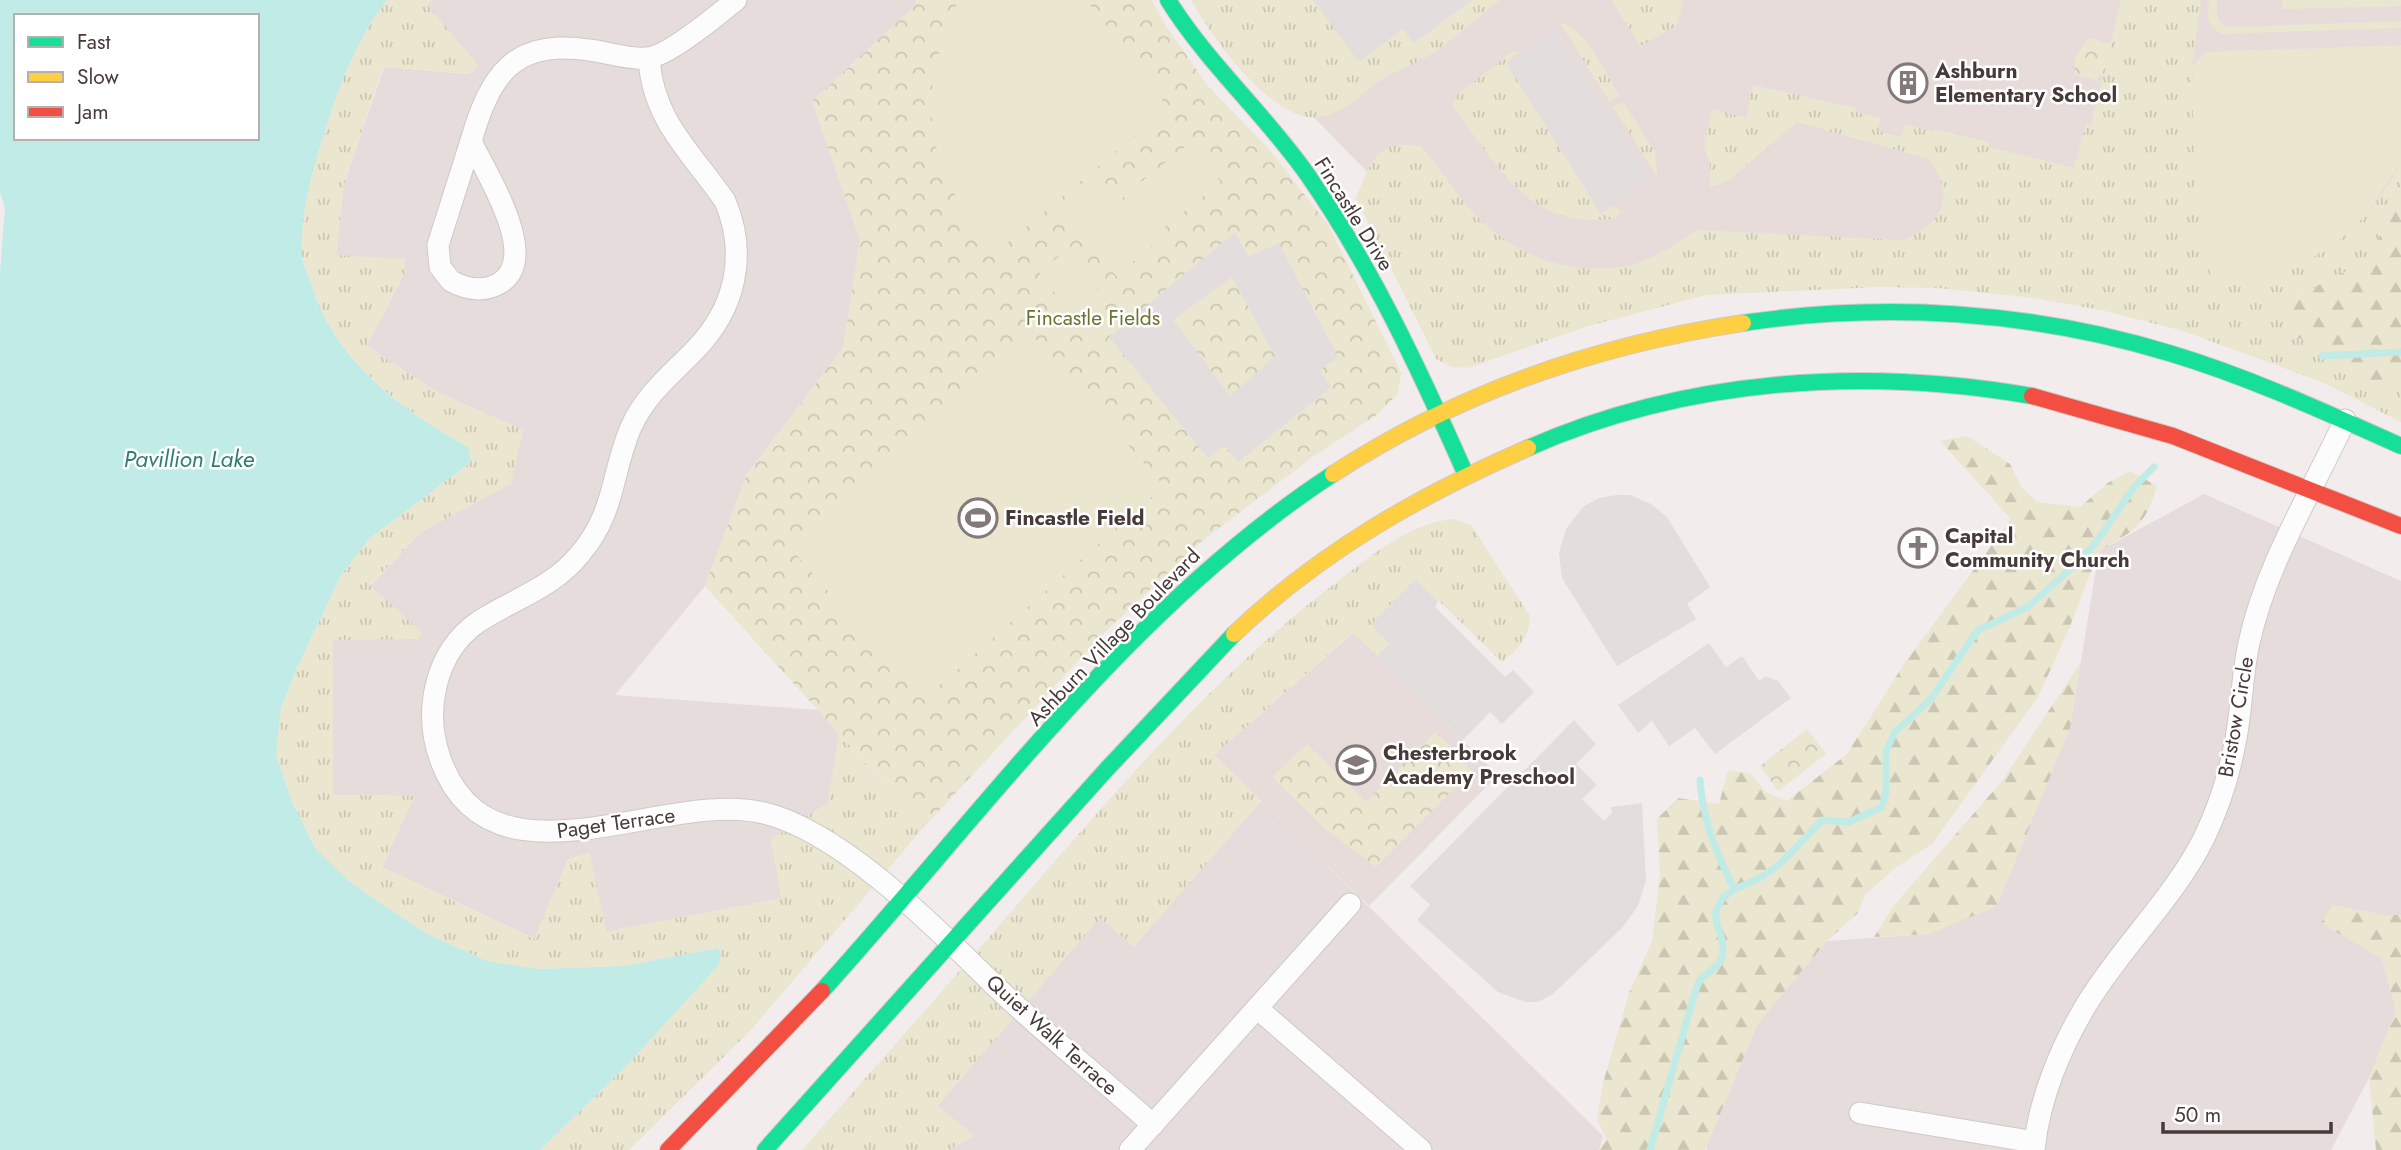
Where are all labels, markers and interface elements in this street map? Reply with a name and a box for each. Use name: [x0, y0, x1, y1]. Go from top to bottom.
legend: [14, 14, 259, 140]
text: Fast: [77, 27, 110, 57]
place label: Ashburn Elementary School: [1934, 56, 2117, 110]
text: Slow: [77, 62, 119, 92]
building icon: Ashburn Elementary School: [1887, 62, 1929, 104]
text: Jam: [74, 97, 109, 127]
street label: Fincastle Drive: [1307, 151, 1401, 277]
park label: Fincastle Fields: [1026, 303, 1160, 333]
water label: Pavillion Lake: [124, 442, 255, 476]
sports icon: Fincastle Field: [957, 497, 999, 539]
place label: Fincastle Field: [1005, 503, 1145, 533]
place label: Capital Community Church: [1945, 521, 2130, 575]
church icon: Capital Community Church: [1897, 527, 1939, 569]
street label: Ashburn Village Boulevard: [1021, 541, 1207, 733]
street label: Bristow Circle: [2211, 654, 2261, 780]
place label: Chesterbrook Academy Preschool: [1382, 738, 1575, 792]
school or university icon: Chesterbrook Academy Preschool: [1335, 744, 1377, 786]
street label: Paget Terrace: [555, 800, 677, 846]
street label: Quiet Walk Terrace: [979, 968, 1125, 1103]
scale bar: [2163, 1090, 2331, 1134]
text: 50 m: [2174, 1100, 2221, 1130]

